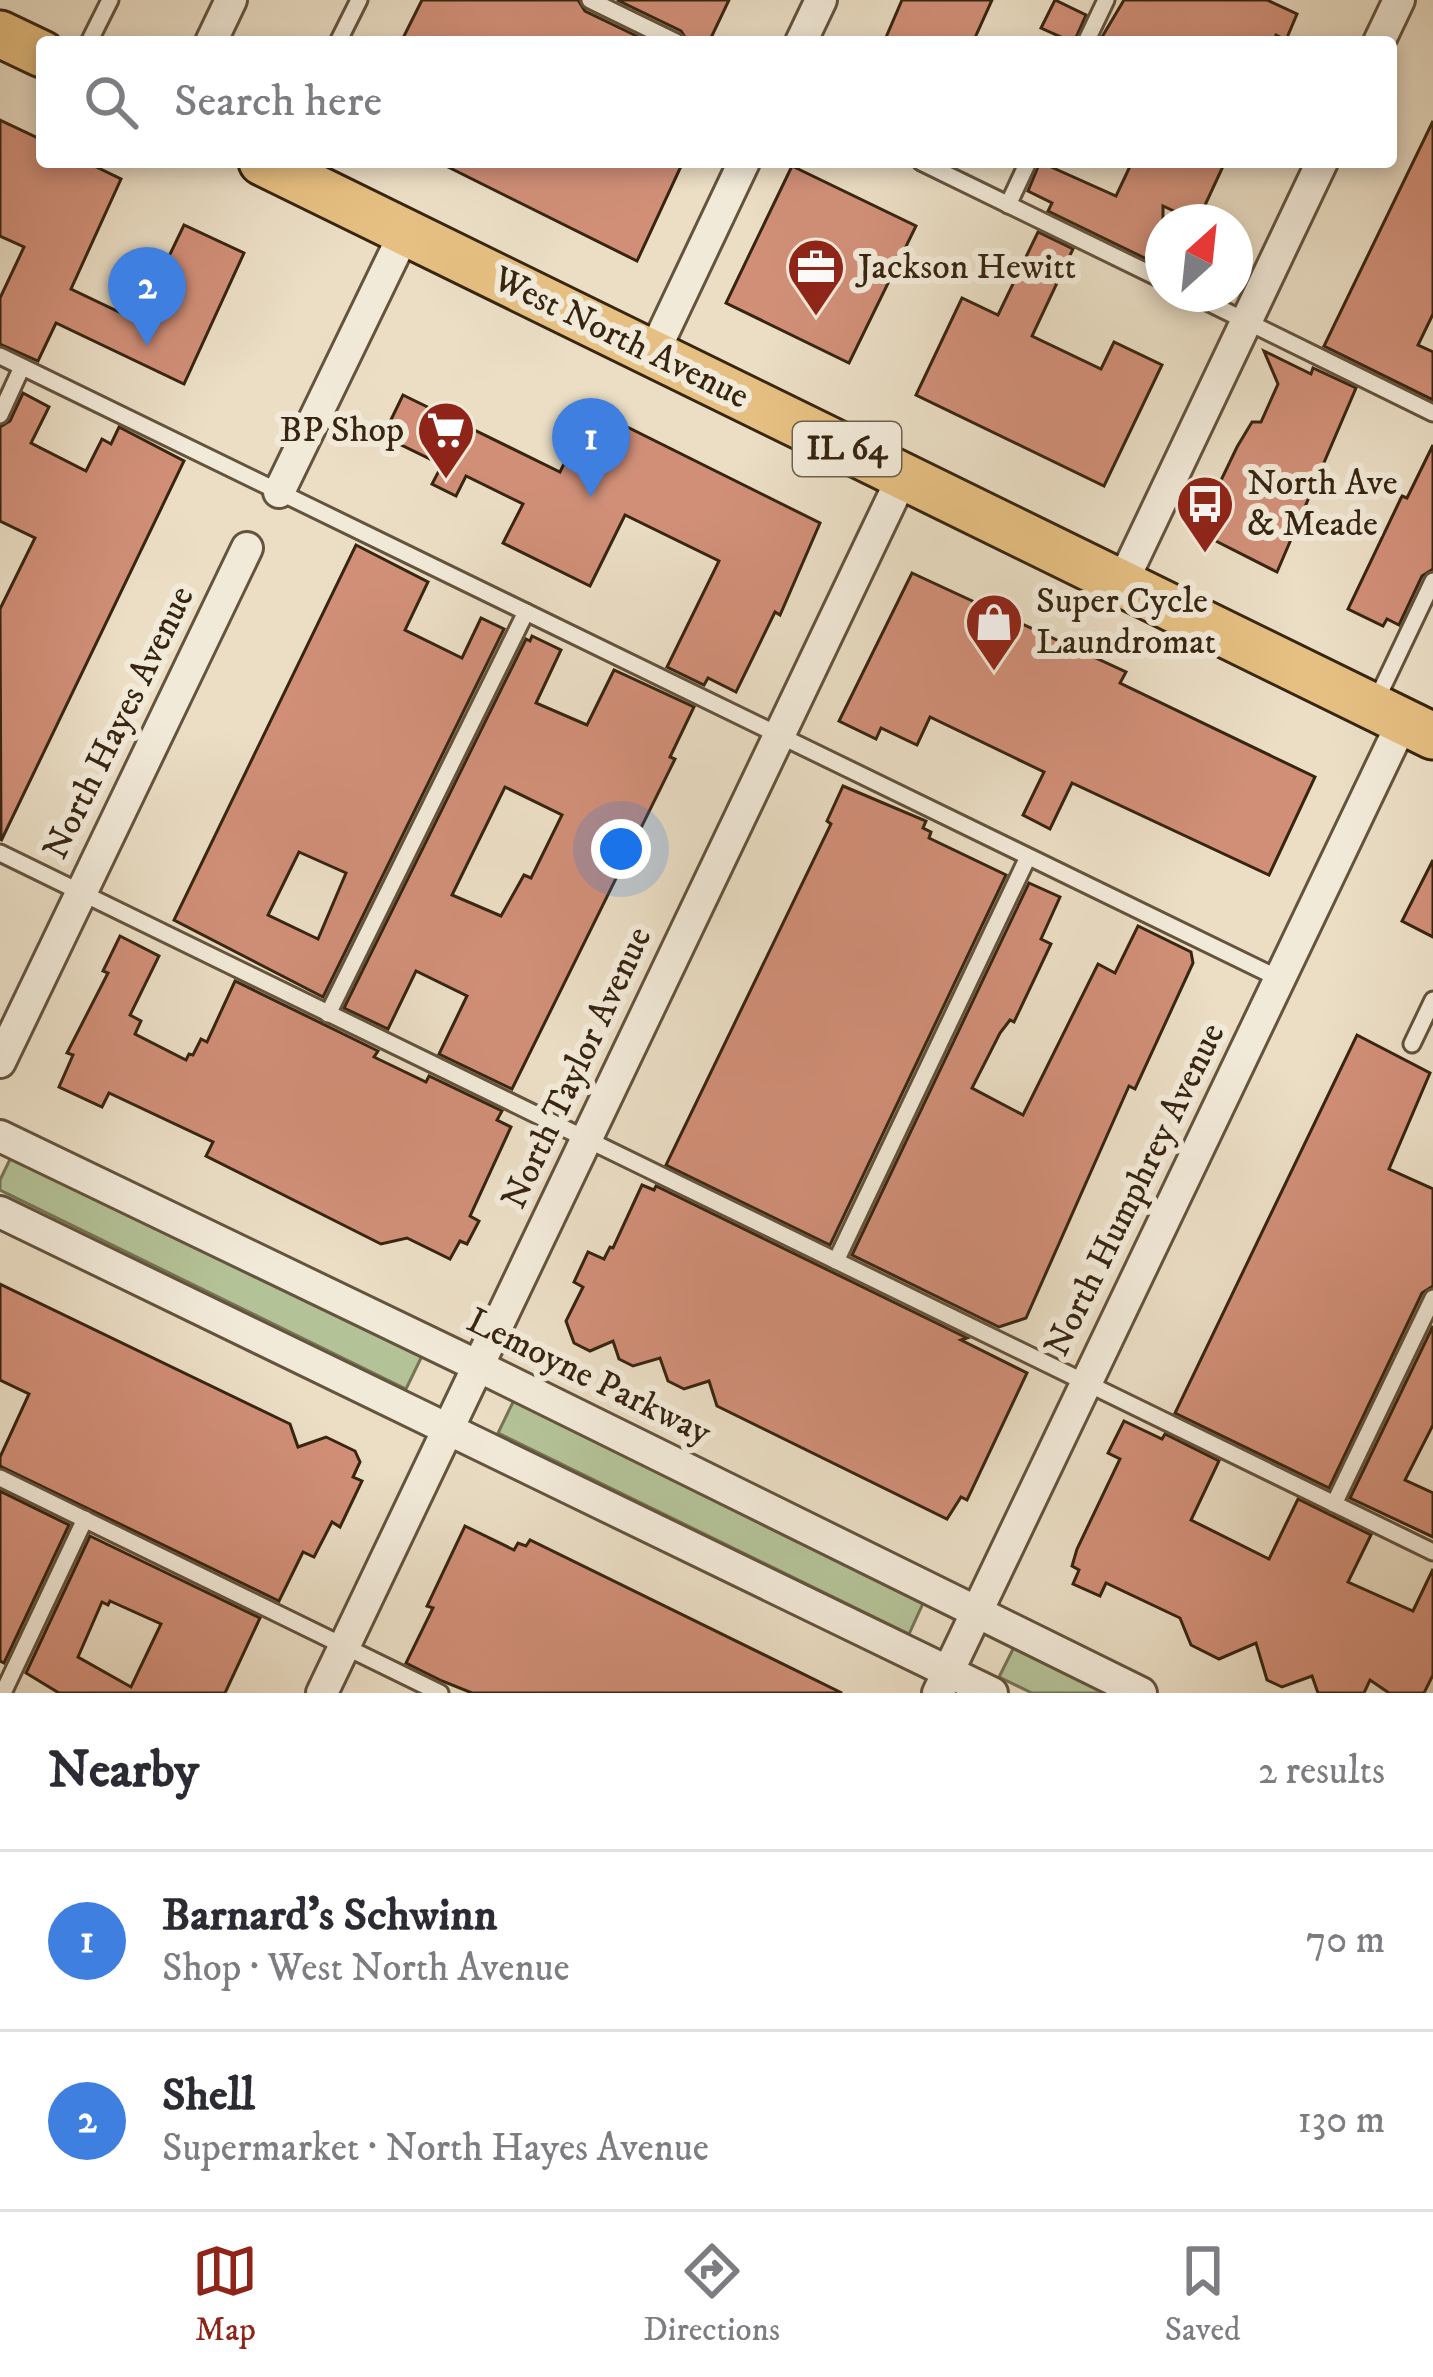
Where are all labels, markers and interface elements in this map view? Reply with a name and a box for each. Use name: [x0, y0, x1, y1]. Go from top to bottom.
search box: [36, 36, 1397, 168]
icon: search: [78, 69, 144, 135]
text: Search here: [174, 74, 382, 130]
north arrow: [1145, 204, 1253, 312]
office icon: Jackson Hewitt: [785, 236, 847, 318]
place label: Jackson Hewitt: [855, 245, 1076, 290]
pin: 2: [108, 247, 186, 346]
street label: West North Avenue: [485, 256, 756, 419]
pin: 1: [552, 398, 630, 497]
supermarket icon: BP Shop: [415, 399, 477, 481]
place label: BP Shop: [280, 408, 404, 453]
road number: IL 64: [793, 422, 901, 476]
place label: North Ave & Meade: [1247, 461, 1398, 547]
bus stop icon: North Ave & Meade: [1174, 473, 1236, 555]
street label: North Hayes Avenue: [33, 579, 205, 867]
place label: Super Cycle Laundromat: [1036, 579, 1216, 665]
shop icon: Super Cycle Laundromat: [963, 591, 1025, 673]
your location: [591, 819, 651, 879]
street label: North Taylor Avenue: [492, 920, 662, 1216]
street label: North Humphrey Avenue: [1035, 1016, 1235, 1364]
street label: Lemoyne Parkway: [460, 1298, 719, 1456]
text: Nearby: [48, 1739, 199, 1803]
text: 2 results: [1258, 1747, 1385, 1796]
text: Barnard's Schwinn: [162, 1888, 497, 1944]
text: 1: [80, 1916, 94, 1965]
text: 70 m: [1306, 1916, 1385, 1965]
text: Shop · West North Avenue: [162, 1944, 570, 1993]
text: Shell: [162, 2068, 255, 2124]
text: 2: [77, 2096, 97, 2145]
text: 130 m: [1297, 2096, 1385, 2145]
text: Supermarket · North Hayes Avenue: [162, 2124, 709, 2173]
tab: Map: [192, 2238, 258, 2351]
tab: Directions: [643, 2238, 780, 2351]
tab: Saved: [1165, 2238, 1241, 2351]

